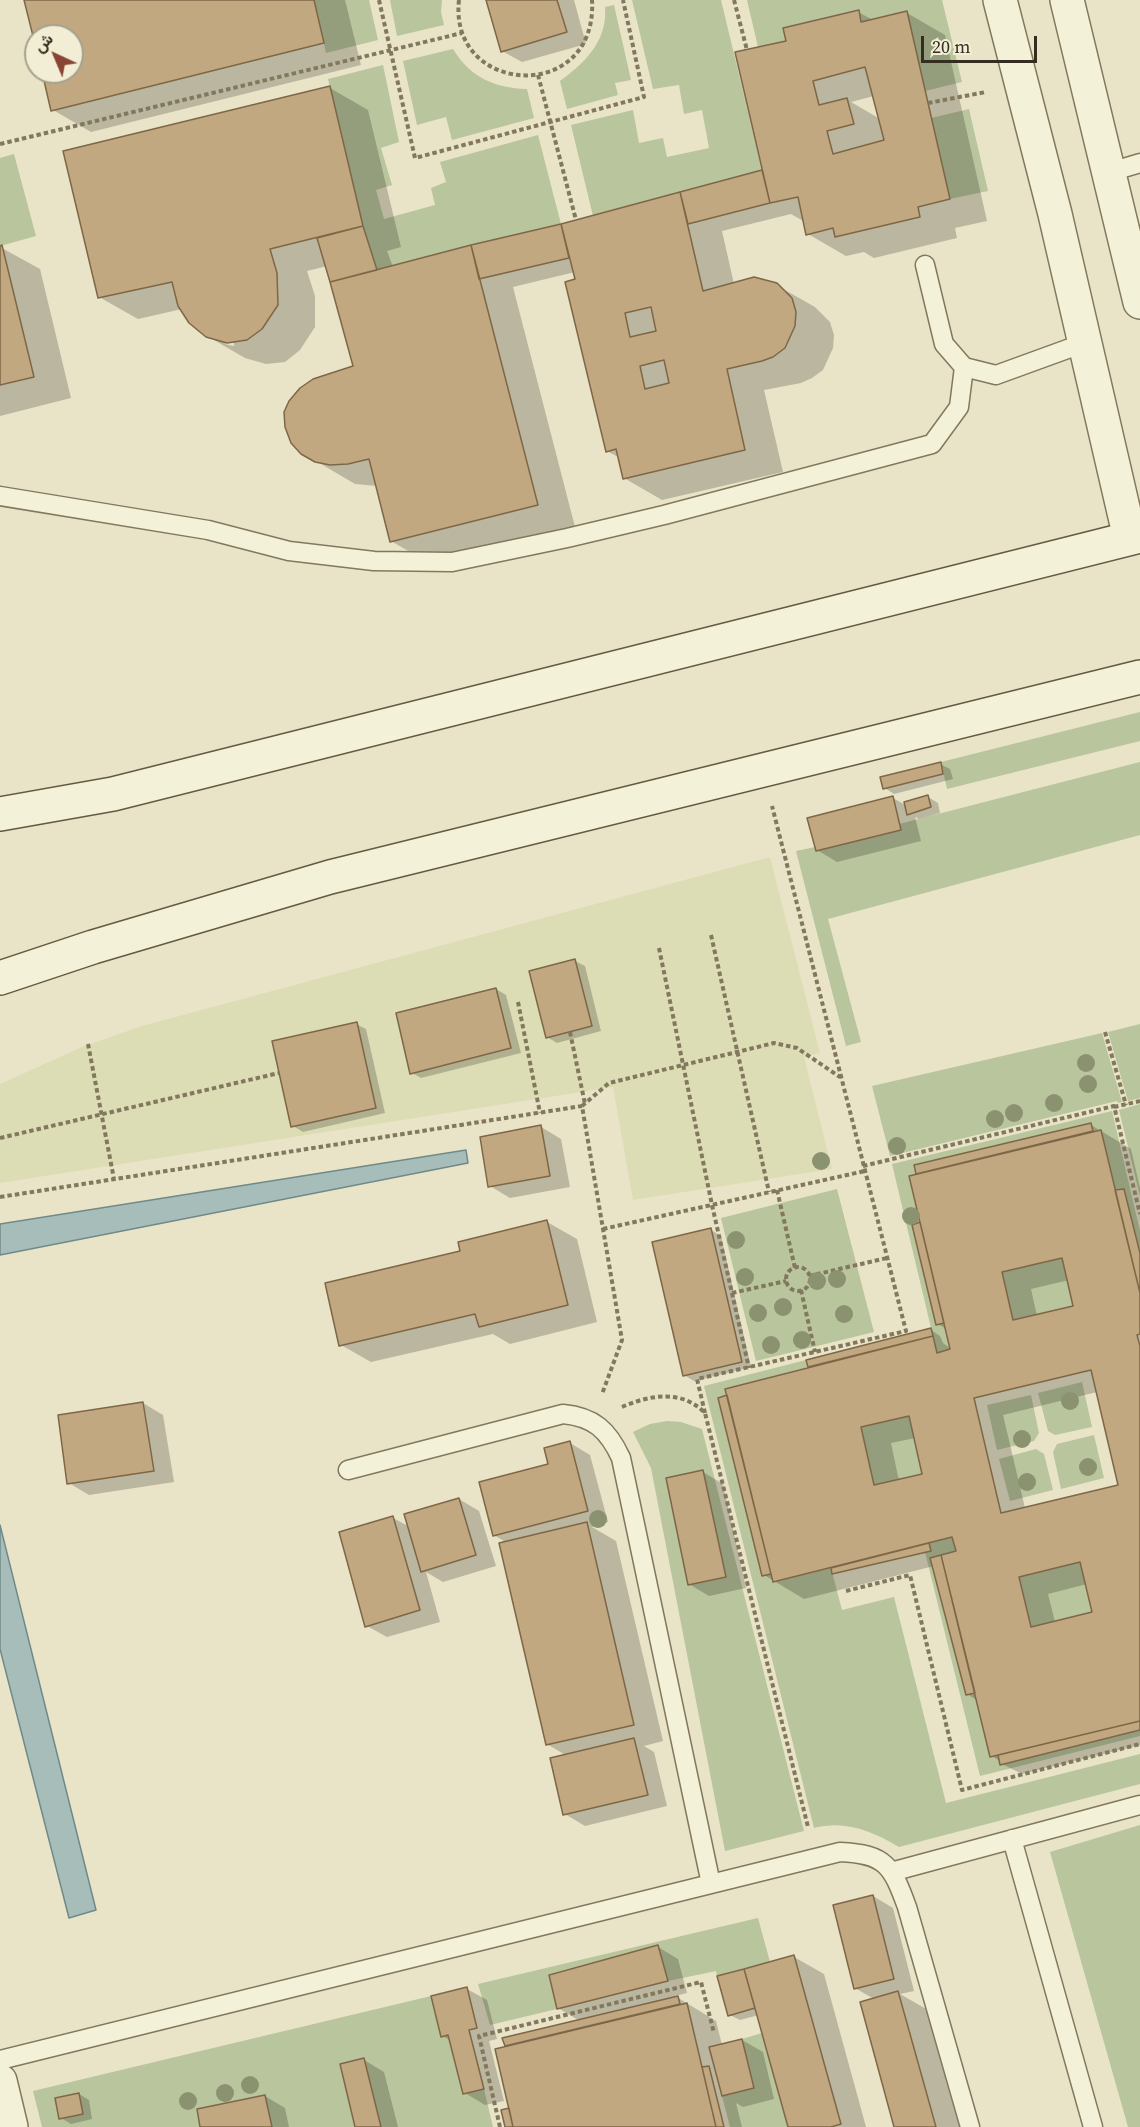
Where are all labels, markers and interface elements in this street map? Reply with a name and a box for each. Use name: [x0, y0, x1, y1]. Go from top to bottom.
north arrow: [24, 24, 84, 84]
scale bar: [924, 24, 1040, 62]
text: ش: [28, 28, 57, 57]
text: 20 m: [932, 34, 970, 59]

